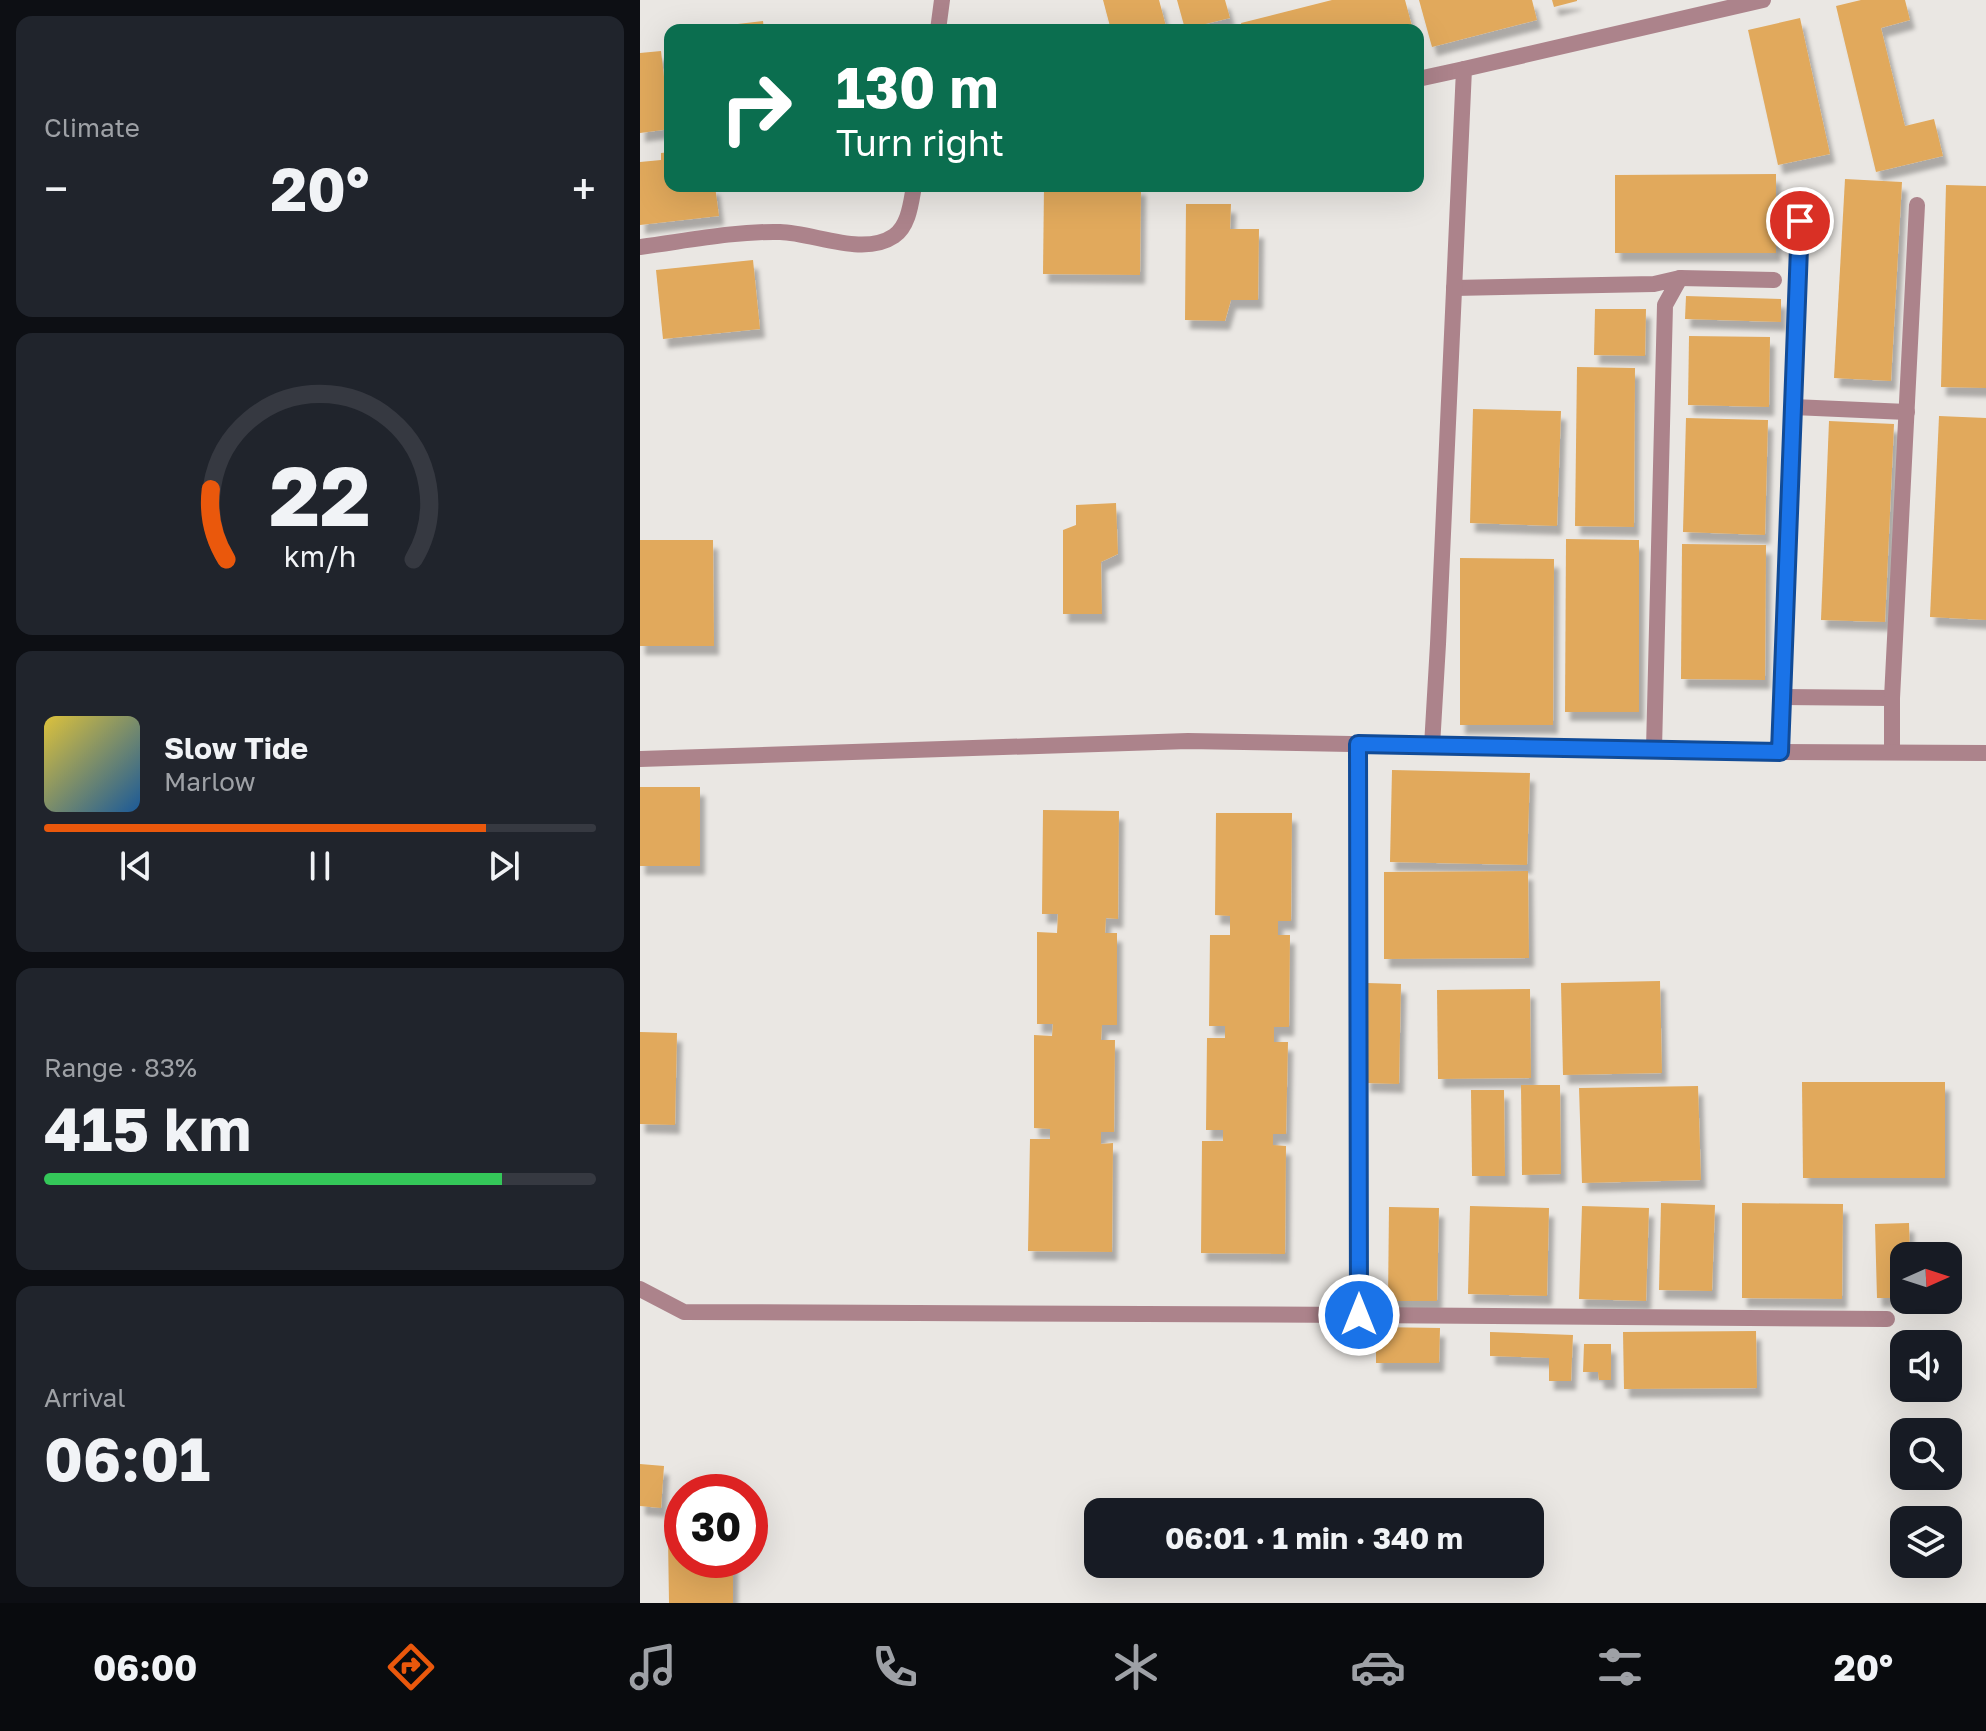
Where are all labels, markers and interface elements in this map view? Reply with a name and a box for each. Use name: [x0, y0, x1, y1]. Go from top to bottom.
text: 130 m: [836, 53, 998, 120]
icon: right: [704, 56, 808, 160]
text: Climate: [44, 112, 140, 143]
text: Turn right: [836, 121, 1004, 164]
text: 20°: [271, 152, 370, 224]
text: −: [44, 162, 68, 215]
text: +: [572, 162, 596, 215]
pin: [1766, 187, 1834, 255]
icon: arrive: [1778, 199, 1822, 243]
text: 22: [269, 444, 371, 544]
text: km/h: [284, 539, 356, 573]
text: Slow Tide: [164, 730, 308, 766]
text: Marlow: [164, 766, 256, 797]
icon: previous: [114, 844, 158, 888]
icon: pause: [298, 844, 342, 888]
icon: next: [482, 844, 526, 888]
text: Range · 83%: [44, 1052, 197, 1083]
text: 415 km: [44, 1092, 251, 1164]
north arrow: [1890, 1242, 1962, 1314]
map controls: [1890, 1242, 1962, 1578]
position arrow: [1317, 1273, 1401, 1357]
button: sound: [1890, 1330, 1962, 1402]
text: Arrival: [44, 1382, 125, 1413]
button: search: [1890, 1418, 1962, 1490]
text: 06:01: [44, 1422, 210, 1494]
speed limit sign: 30: [664, 1474, 768, 1578]
button: layers: [1890, 1506, 1962, 1578]
text: 06:01 · 1 min · 340 m: [1165, 1520, 1463, 1556]
icon: directions: [383, 1639, 439, 1695]
icon: music: [625, 1639, 681, 1695]
icon: phone: [867, 1639, 923, 1695]
icon: climate: [1108, 1639, 1164, 1695]
icon: car: [1350, 1639, 1406, 1695]
icon: filters: [1592, 1639, 1648, 1695]
text: 06:00: [93, 1646, 197, 1689]
text: 20°: [1834, 1646, 1893, 1689]

